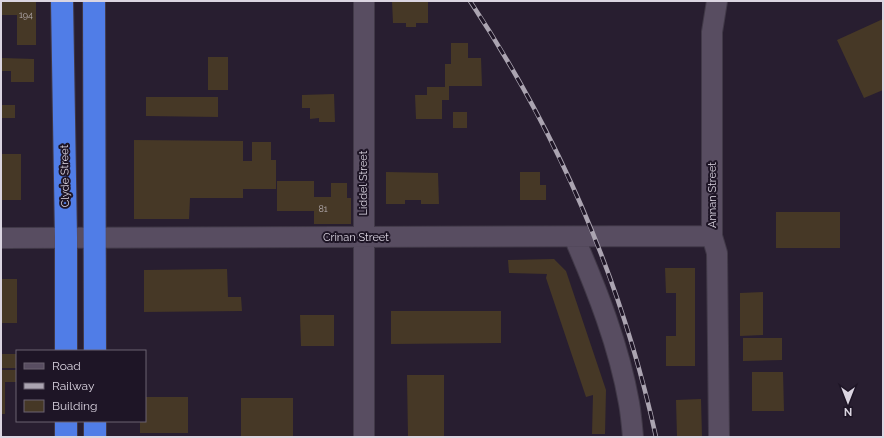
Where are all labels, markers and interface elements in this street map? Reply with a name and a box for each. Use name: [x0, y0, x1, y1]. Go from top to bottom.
house number: 194: [19, 10, 33, 20]
street label: Clyde Street: [58, 144, 72, 207]
street label: Liddel Street: [357, 150, 370, 215]
street label: Annan Street: [706, 162, 719, 228]
house number: 81: [318, 204, 328, 214]
street label: Crinan Street: [323, 231, 389, 244]
legend: [16, 350, 146, 422]
text: Road: [52, 359, 81, 373]
text: Railway: [52, 379, 95, 393]
north arrow: [828, 382, 868, 422]
text: Building: [52, 399, 98, 413]
text: N: [844, 405, 852, 418]

